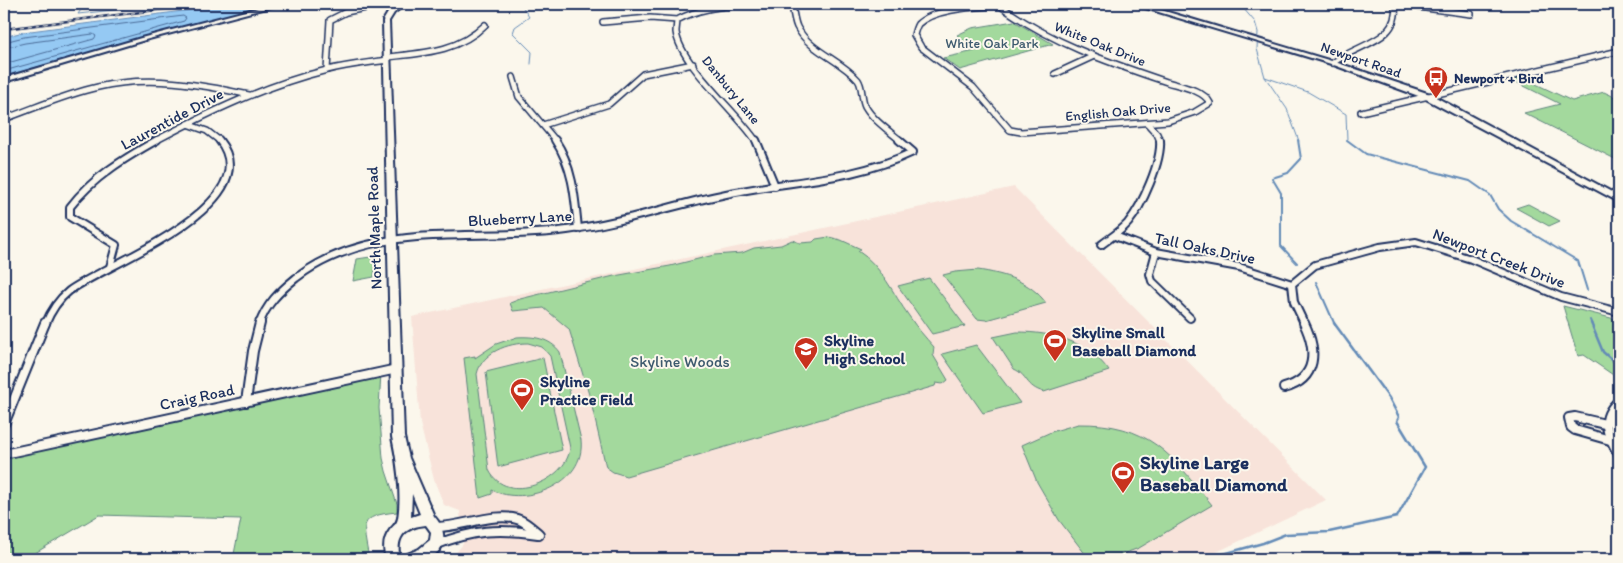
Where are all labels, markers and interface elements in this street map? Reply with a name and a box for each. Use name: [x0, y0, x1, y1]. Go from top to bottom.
street label: White Oak Drive: [1052, 18, 1149, 70]
park label: White Oak Park: [945, 35, 1039, 52]
street label: Newport Road: [1319, 38, 1404, 82]
street label: Danbury Lane: [698, 52, 764, 128]
bus stop icon: Newport + Bird: [1423, 65, 1449, 99]
place label: Newport + Bird: [1454, 70, 1544, 87]
street label: Laurentide Drive: [117, 84, 227, 154]
street label: English Oak Drive: [1065, 99, 1172, 125]
street label: North Maple Road: [362, 166, 386, 290]
street label: Blueberry Lane: [467, 206, 573, 230]
street label: Newport Creek Drive: [1430, 224, 1568, 292]
street label: Tall Oaks Drive: [1153, 228, 1257, 268]
place label: Skyline Small Baseball Diamond: [1072, 323, 1196, 360]
sports icon: Skyline Small Baseball Diamond: [1042, 328, 1068, 362]
place label: Skyline High School: [824, 331, 906, 369]
school or university icon: Skyline High School: [793, 336, 819, 370]
park label: Skyline Woods: [630, 352, 730, 371]
place label: Skyline Practice Field: [540, 372, 633, 409]
sports icon: Skyline Practice Field: [509, 377, 535, 411]
street label: Craig Road: [158, 380, 236, 414]
place label: Skyline Large Baseball Diamond: [1140, 451, 1288, 496]
sports icon: Skyline Large Baseball Diamond: [1110, 460, 1136, 494]

